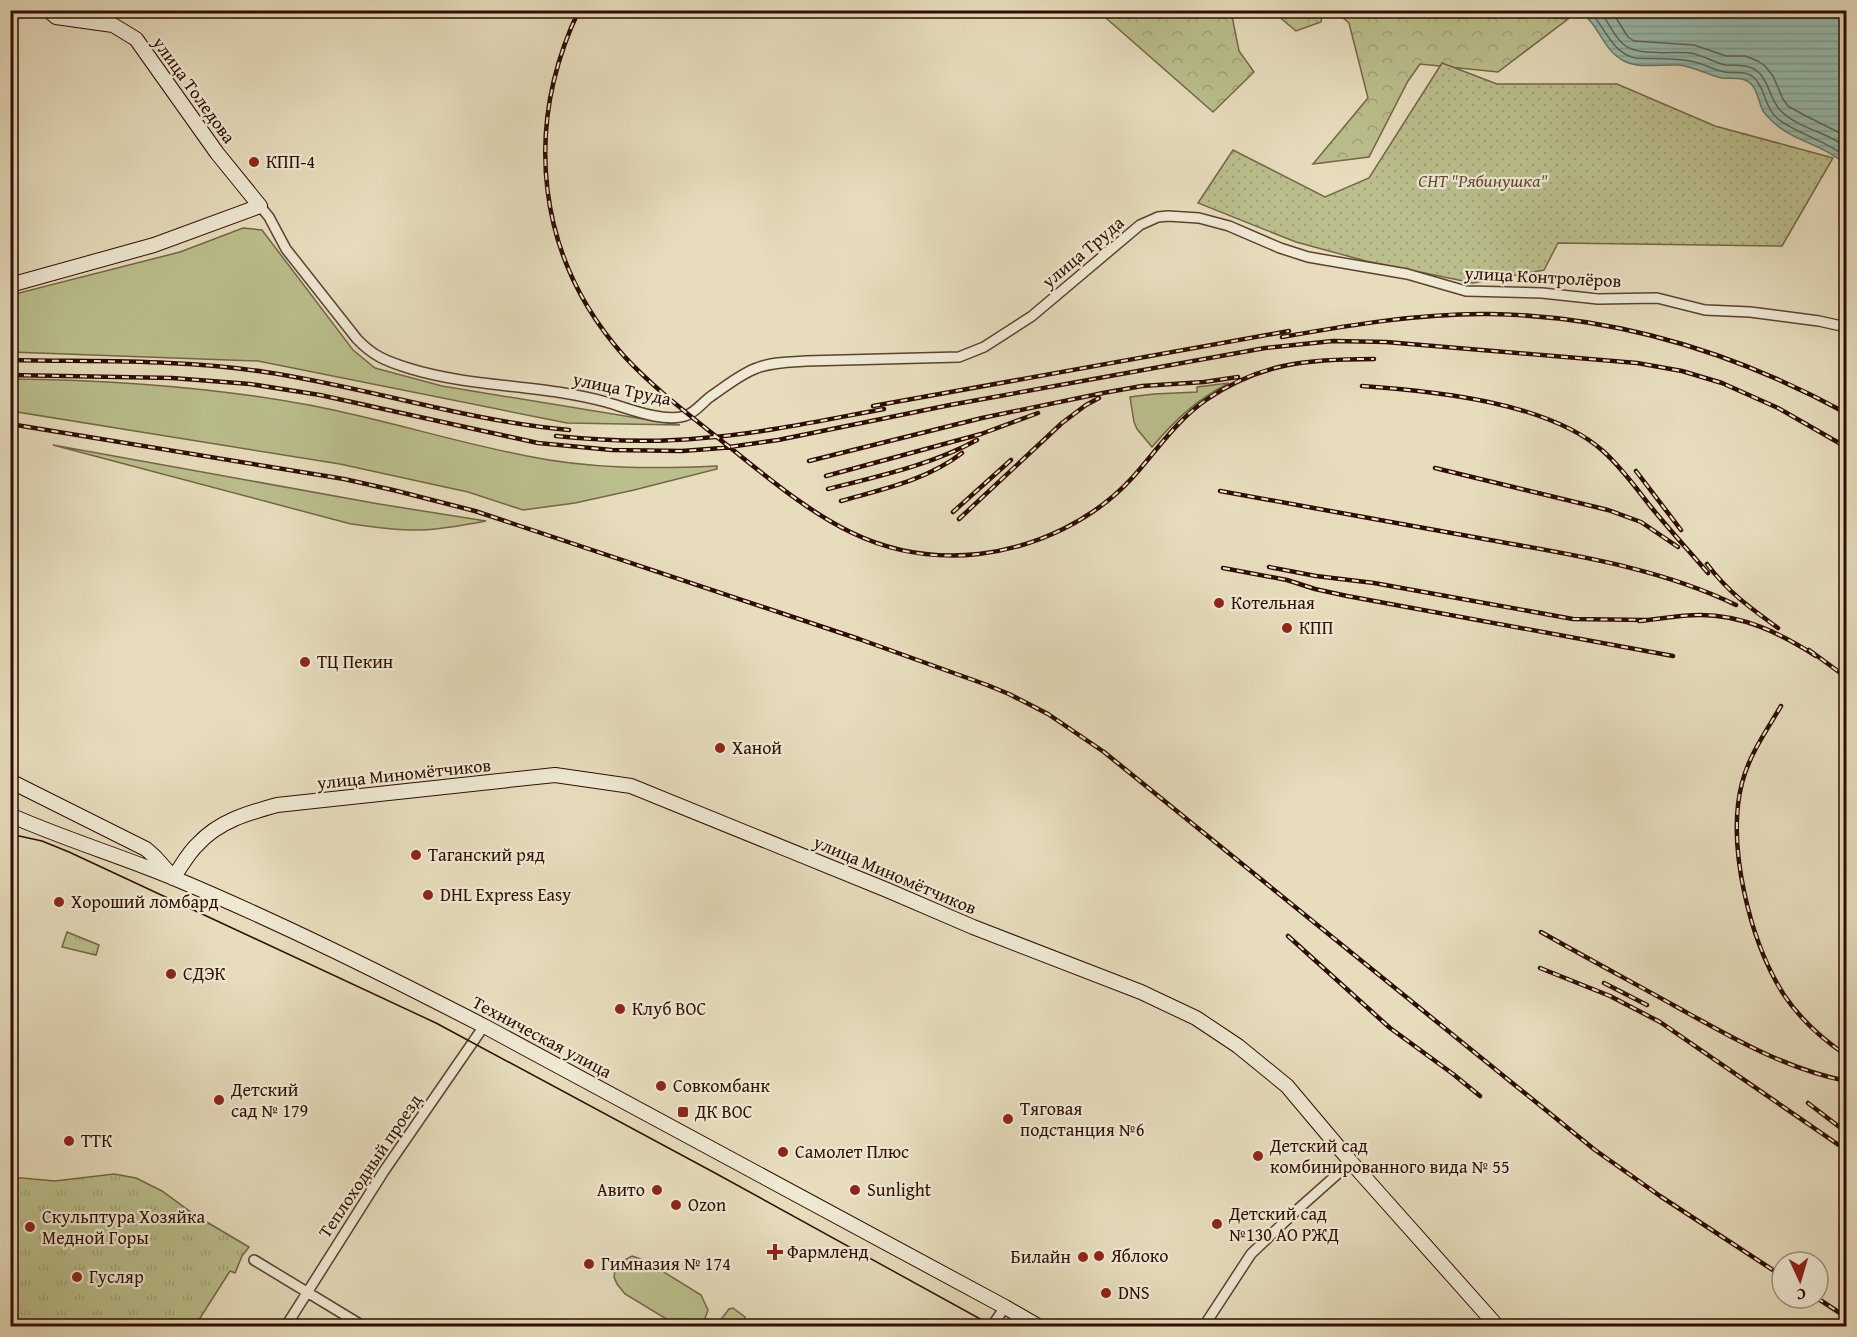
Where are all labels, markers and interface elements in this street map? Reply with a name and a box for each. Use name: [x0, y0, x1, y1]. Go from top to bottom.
street label: улица Толедова: [146, 30, 243, 149]
place label: КПП-4: [266, 148, 315, 175]
marker: КПП-4: [247, 155, 261, 169]
park label: СНТ "Рябинушка": [1418, 167, 1548, 194]
street label: улица Труда: [1035, 209, 1130, 295]
street label: улица Контролёров: [1463, 259, 1622, 294]
street label: улица Труда: [569, 365, 674, 412]
place label: Котельная: [1231, 589, 1315, 616]
marker: Котельная: [1212, 596, 1226, 610]
place label: КПП: [1299, 614, 1334, 641]
marker: КПП: [1280, 621, 1294, 635]
place label: ТЦ Пекин: [317, 648, 393, 675]
marker: ТЦ Пекин: [298, 655, 312, 669]
place label: Ханой: [732, 734, 782, 761]
marker: Ханой: [713, 741, 727, 755]
street label: улица Миномётчиков: [315, 751, 492, 796]
street label: улица Миномётчиков: [809, 828, 981, 921]
place label: Таганский ряд: [428, 841, 545, 868]
marker: Таганский ряд: [409, 848, 423, 862]
place label: DHL Express Easy: [440, 881, 571, 908]
place label: Хороший ломбард: [71, 888, 219, 915]
marker: DHL Express Easy: [421, 888, 435, 902]
marker: Хороший ломбард: [52, 895, 66, 909]
place label: СДЭК: [183, 960, 226, 987]
marker: СДЭК: [164, 967, 178, 981]
street label: Техническая улица: [468, 988, 617, 1085]
place label: Клуб ВОС: [632, 995, 706, 1022]
marker: Клуб ВОС: [613, 1002, 627, 1016]
place label: Совкомбанк: [673, 1072, 770, 1099]
place label: Детский сад № 179: [230, 1076, 308, 1124]
marker: Совкомбанк: [654, 1079, 668, 1093]
street label: Теплоходный проезд: [311, 1088, 428, 1243]
marker: Детский сад № 179: [212, 1093, 226, 1107]
place label: Тяговая подстанция №6: [1020, 1095, 1145, 1143]
place label: ДК ВОС: [694, 1098, 753, 1125]
marker: ДК ВОС: [676, 1105, 690, 1119]
marker: Тяговая подстанция №6: [1001, 1112, 1015, 1126]
place label: ТТК: [81, 1127, 112, 1154]
place label: Детский сад комбинированного вида № 55: [1269, 1132, 1510, 1180]
marker: ТТК: [62, 1134, 76, 1148]
place label: Самолет Плюс: [795, 1138, 909, 1165]
marker: Самолет Плюс: [776, 1145, 790, 1159]
marker: Детский сад комбинированного вида № 55: [1251, 1149, 1265, 1163]
place label: Авито: [597, 1176, 645, 1203]
place label: Sunlight: [867, 1176, 932, 1203]
marker: Авито: [650, 1183, 664, 1197]
marker: Sunlight: [848, 1183, 862, 1197]
place label: Ozon: [688, 1191, 726, 1218]
marker: Ozon: [669, 1198, 683, 1212]
place label: Детский сад №130 АО РЖД: [1228, 1200, 1339, 1248]
place label: Скульптура Хозяйка Медной Горы: [42, 1203, 205, 1251]
marker: Детский сад №130 АО РЖД: [1210, 1217, 1224, 1231]
marker: Скульптура Хозяйка Медной Горы: [23, 1220, 37, 1234]
place label: Фармленд: [787, 1238, 869, 1265]
place label: Яблоко: [1110, 1242, 1168, 1269]
place label: Билайн: [1010, 1243, 1071, 1270]
marker: Фармленд: [768, 1245, 782, 1259]
marker: Яблоко: [1092, 1249, 1106, 1263]
place label: Гимназия № 174: [601, 1250, 731, 1277]
marker: Билайн: [1076, 1250, 1090, 1264]
north arrow: [1770, 1250, 1830, 1310]
marker: Гимназия № 174: [582, 1257, 596, 1271]
place label: Гусляр: [89, 1263, 144, 1290]
marker: Гусляр: [70, 1270, 84, 1284]
place label: DNS: [1118, 1279, 1150, 1306]
text: С: [1796, 1283, 1806, 1307]
marker: DNS: [1099, 1286, 1113, 1300]

